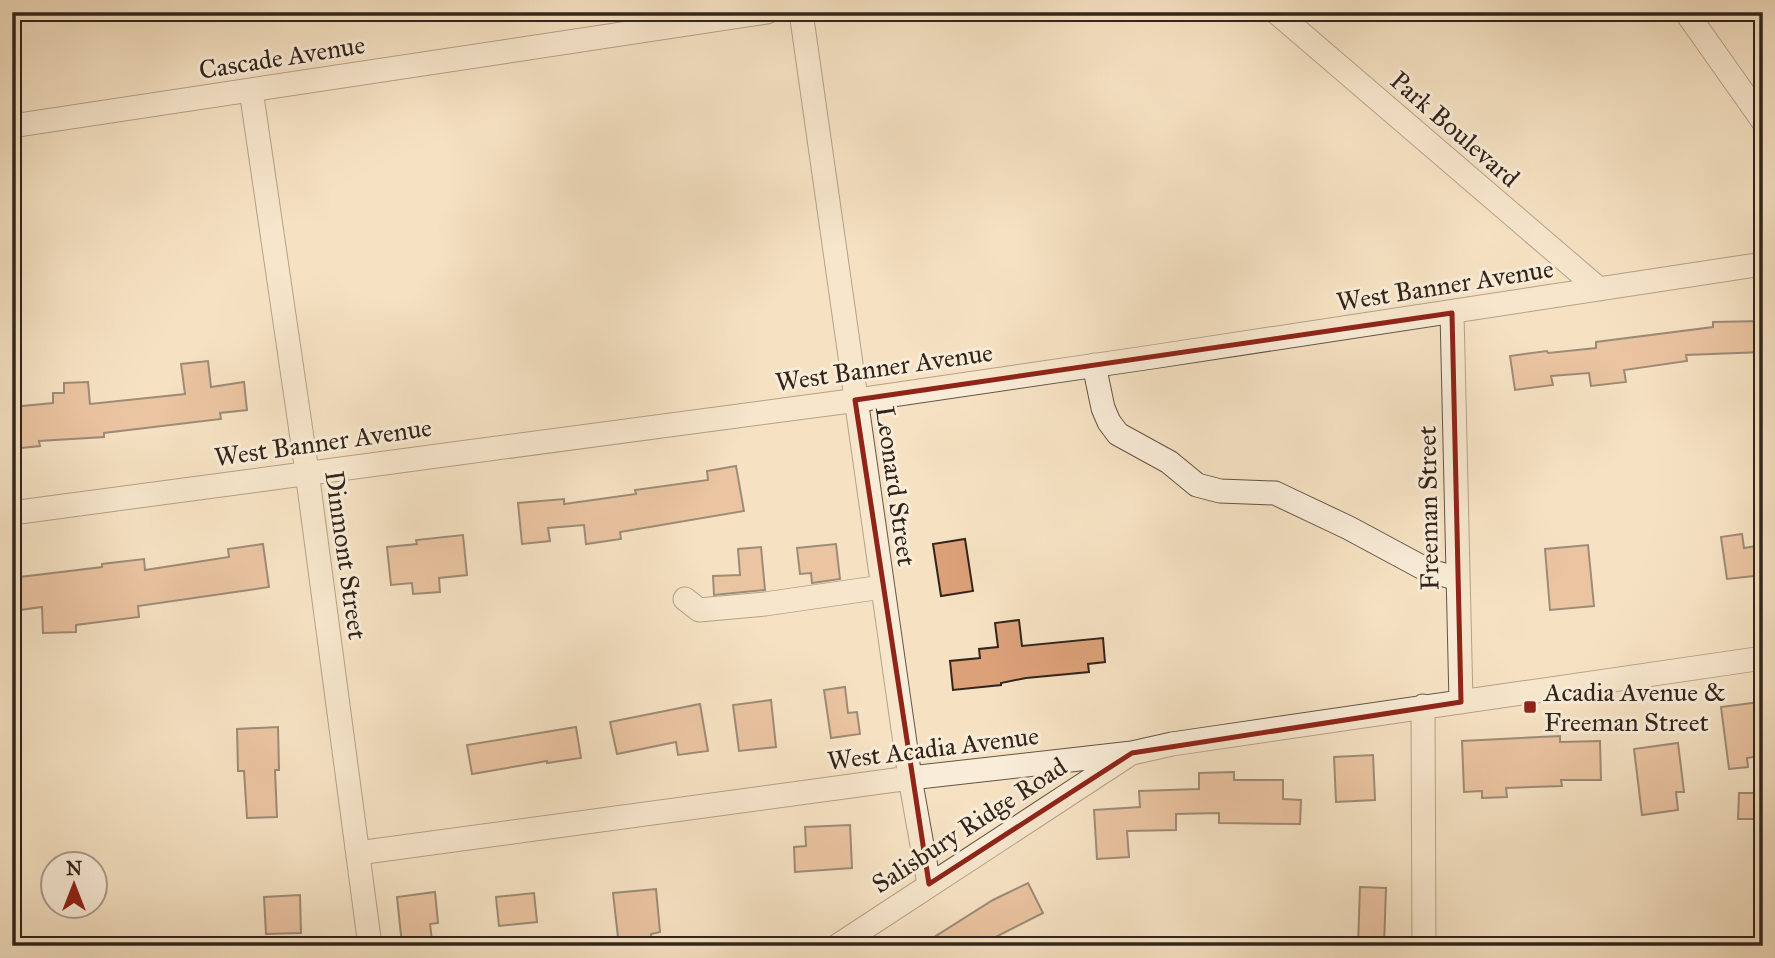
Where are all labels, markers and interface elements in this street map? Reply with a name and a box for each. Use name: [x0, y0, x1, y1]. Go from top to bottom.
street label: Cascade Avenue: [197, 28, 367, 86]
street label: Park Boulevard: [1384, 64, 1526, 194]
street label: West Banner Avenue: [1334, 252, 1556, 318]
street label: West Banner Avenue: [773, 336, 995, 398]
street label: Leonard Street: [869, 404, 923, 568]
street label: West Banner Avenue: [212, 411, 434, 473]
street label: Freeman Street: [1411, 425, 1445, 591]
street label: Dinmont Street: [318, 469, 374, 641]
place label: Acadia Avenue & Freeman Street: [1543, 676, 1726, 738]
marker: Acadia Avenue & Freeman Street: [1522, 699, 1538, 715]
street label: West Acadia Avenue: [825, 719, 1041, 777]
street label: Salisbury Ridge Road: [866, 750, 1072, 900]
north arrow: [38, 850, 108, 920]
text: N: [66, 857, 82, 880]

